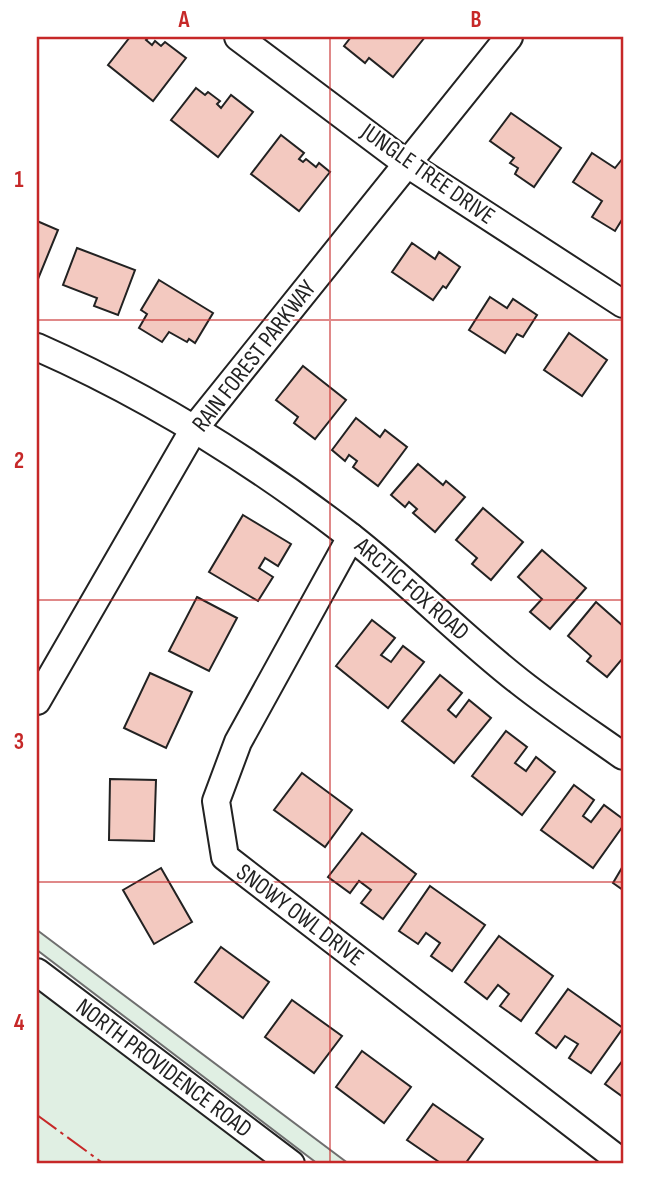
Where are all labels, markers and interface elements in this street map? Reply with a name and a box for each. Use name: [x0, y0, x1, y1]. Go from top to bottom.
text: A: [178, 6, 191, 34]
text: B: [471, 6, 482, 34]
street label: JUNGLE TREE DRIVE: [355, 117, 500, 231]
text: 1: [14, 166, 24, 194]
street label: RAIN FOREST PARKWAY: [186, 275, 322, 437]
text: 2: [14, 447, 24, 475]
street label: ARCTIC FOX ROAD: [348, 531, 475, 647]
text: 3: [14, 728, 24, 756]
street label: SNOWY OWL DRIVE: [231, 858, 369, 972]
street label: NORTH PROVIDENCE ROAD: [70, 992, 258, 1144]
text: 4: [14, 1009, 25, 1037]

